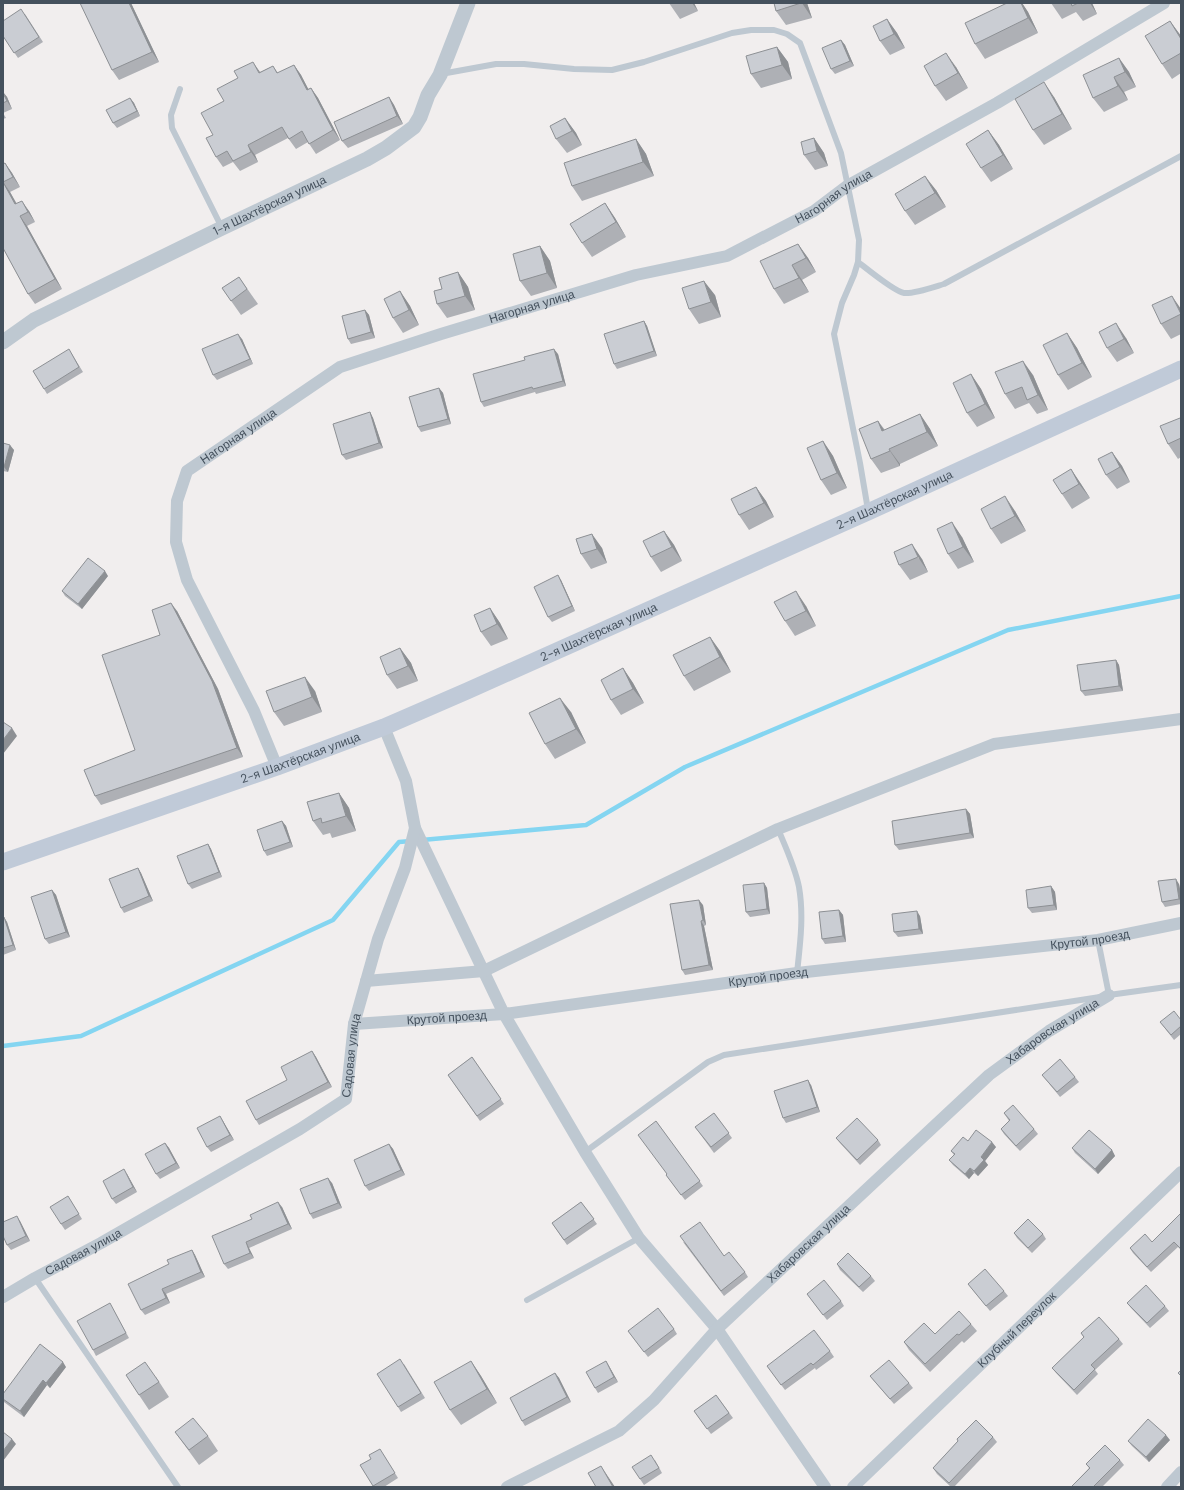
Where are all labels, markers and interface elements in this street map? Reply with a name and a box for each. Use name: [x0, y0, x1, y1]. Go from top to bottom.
street label: Нагорная улица: [792, 166, 875, 227]
street label: 1-я Шахтёрская улица: [210, 172, 329, 239]
street label: Нагорная улица: [487, 286, 577, 327]
street label: Нагорная улица: [197, 404, 280, 468]
street label: 2-я Шахтёрская улица: [834, 466, 956, 533]
street label: 2-я Шахтёрская улица: [538, 599, 660, 665]
street label: 2-я Шахтёрская улица: [238, 728, 363, 787]
street label: Крутой проезд: [1049, 926, 1131, 953]
street label: Крутой проезд: [727, 964, 809, 991]
street label: Хабаровская улица: [1003, 995, 1102, 1068]
street label: Крутой проезд: [406, 1007, 487, 1028]
street label: Садовая улица: [338, 1011, 365, 1098]
street label: Хабаровская улица: [763, 1201, 854, 1287]
street label: Садовая улица: [42, 1225, 125, 1279]
street label: Клубный переулок: [974, 1288, 1060, 1371]

